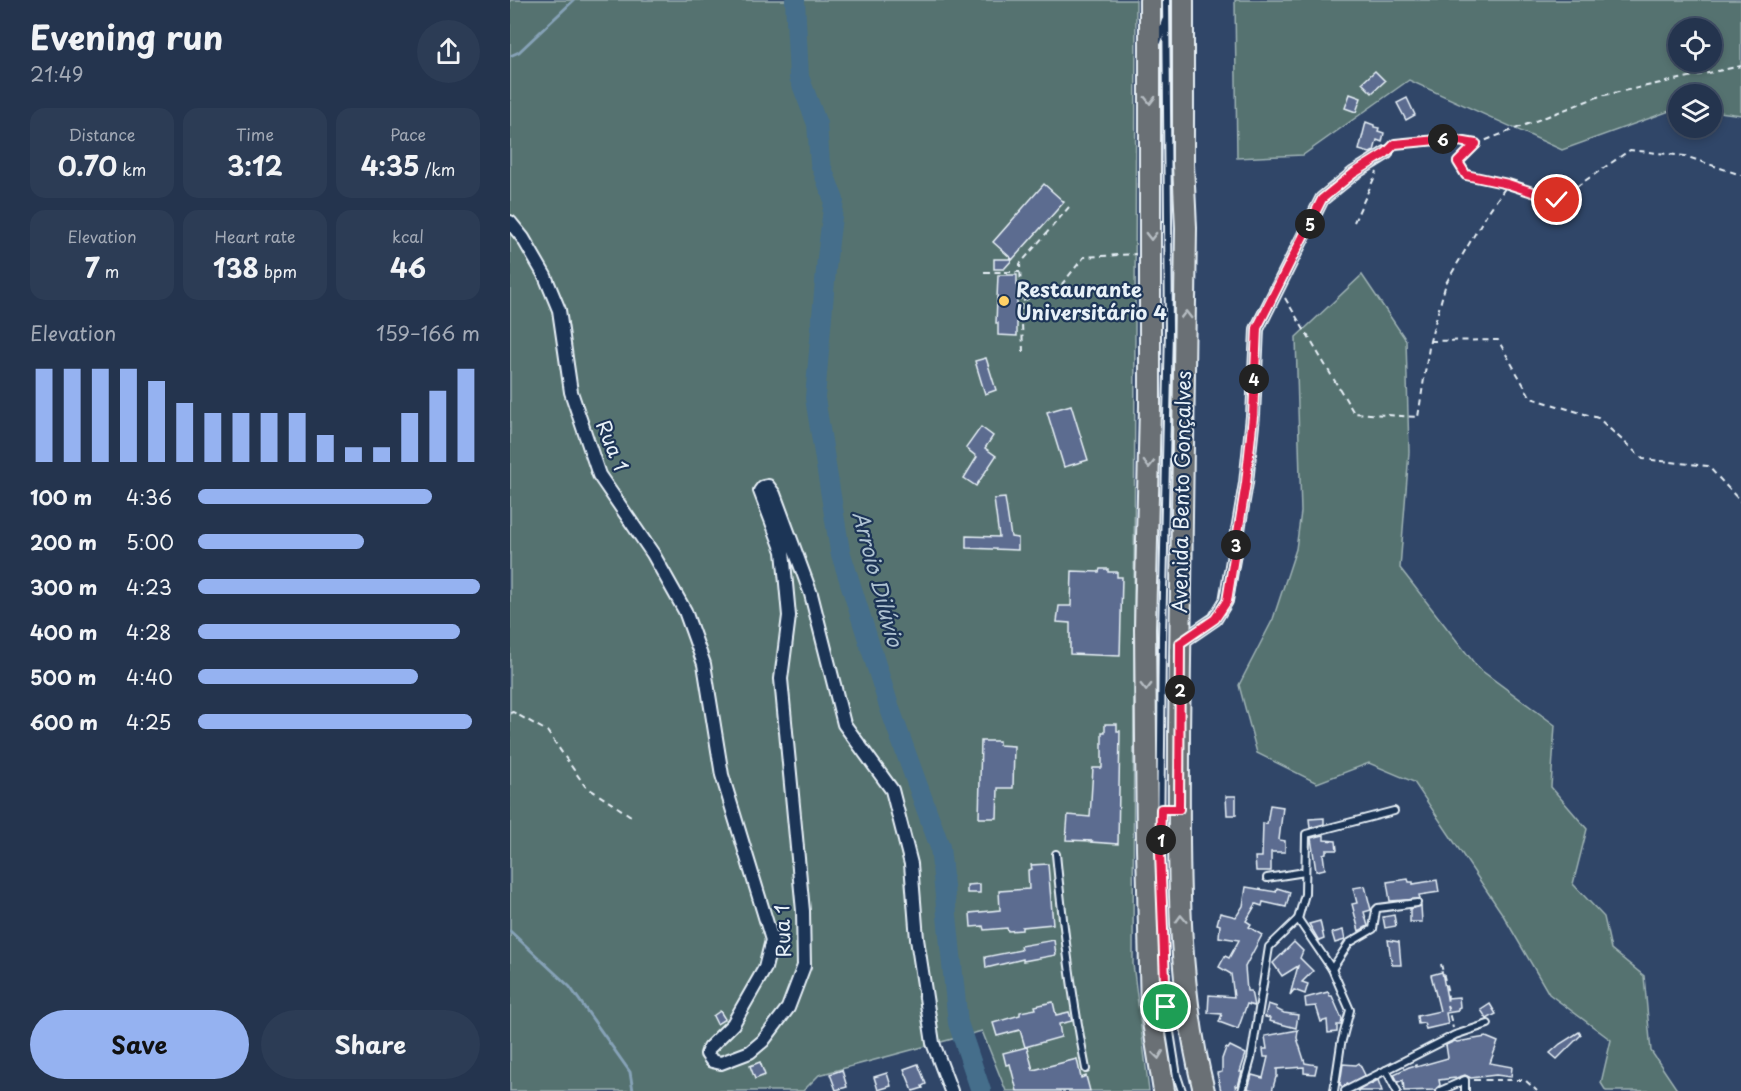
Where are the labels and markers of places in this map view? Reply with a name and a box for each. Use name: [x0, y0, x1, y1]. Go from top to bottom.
pin: 6: [1428, 124, 1458, 154]
pin: [1531, 174, 1582, 225]
pin: 5: [1295, 209, 1325, 239]
place label: Restaurante Universitário 4: [1016, 274, 1167, 327]
marker: Restaurante Universitário 4: [997, 294, 1011, 308]
pin: 4: [1239, 364, 1269, 394]
pin: 3: [1221, 530, 1251, 560]
pin: 2: [1165, 675, 1195, 705]
pin: 1: [1146, 825, 1176, 855]
pin: [1140, 981, 1191, 1032]

